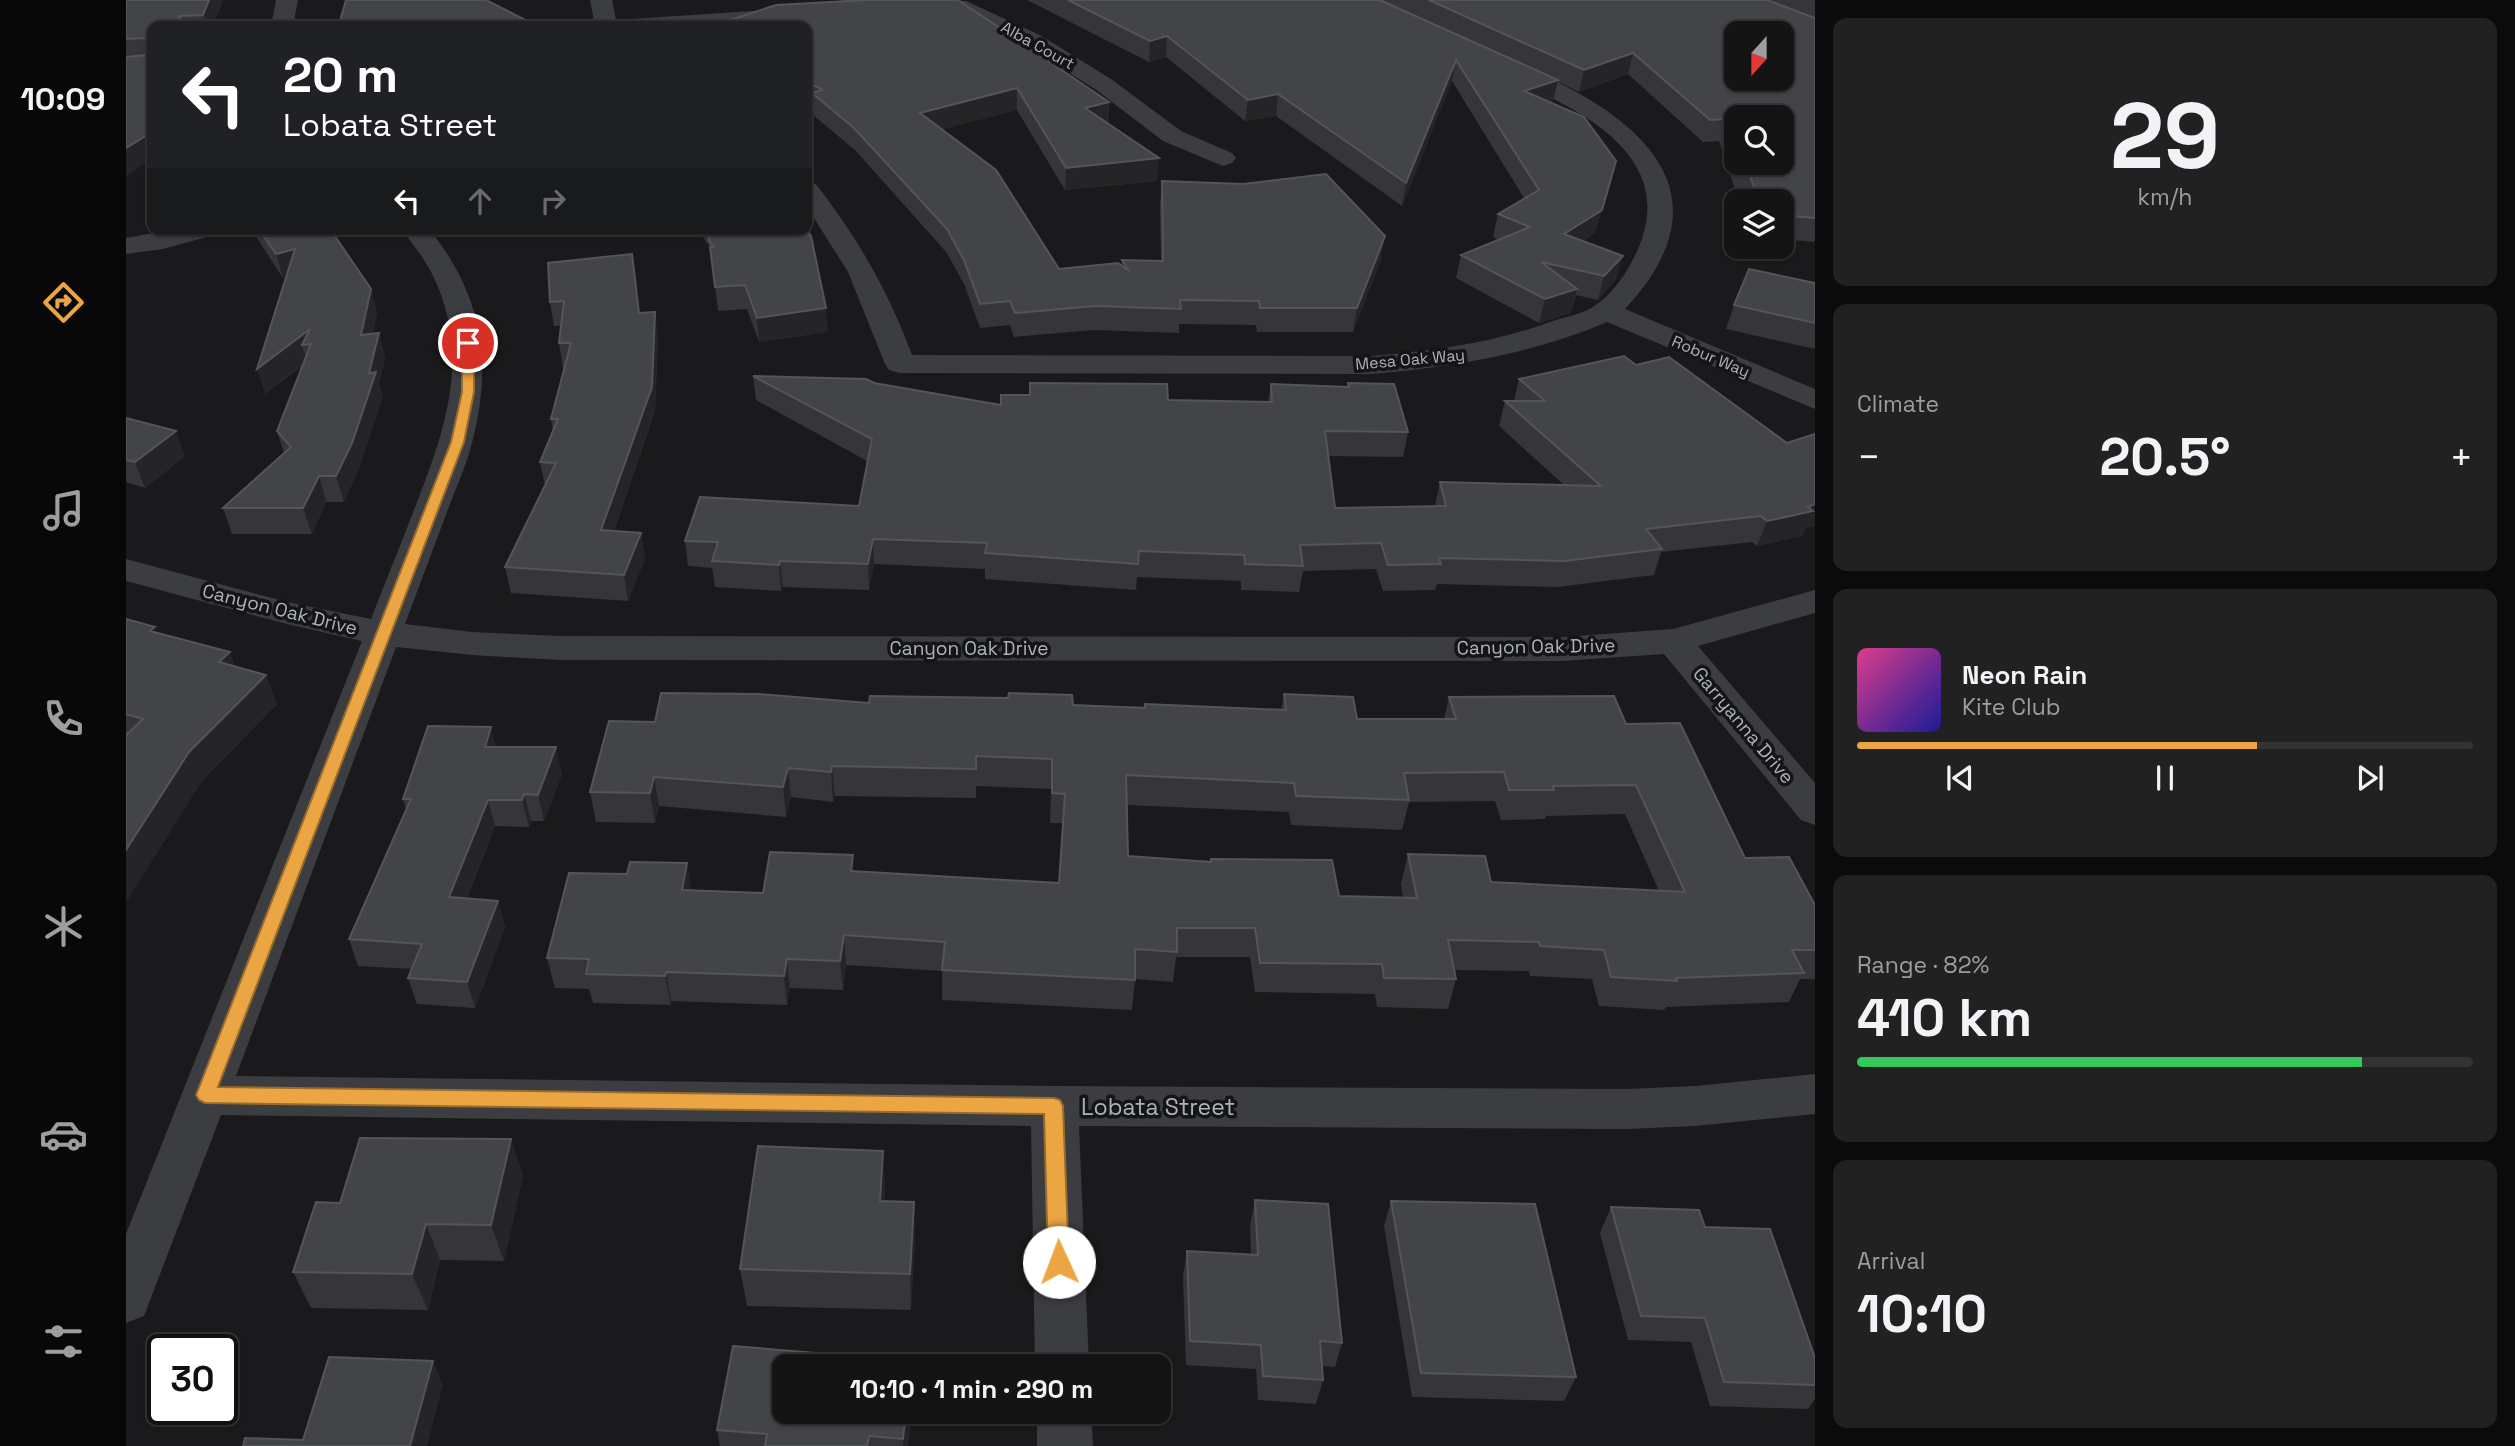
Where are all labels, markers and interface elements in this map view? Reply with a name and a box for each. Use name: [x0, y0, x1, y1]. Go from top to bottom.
street label: Alba Court: [997, 17, 1078, 74]
north arrow: [1724, 21, 1794, 91]
map controls: [1724, 21, 1794, 259]
text: 20 m: [283, 44, 398, 106]
icon: left: [168, 49, 259, 140]
text: 29: [2110, 78, 2220, 195]
text: 10:09: [20, 79, 106, 119]
text: Lobata Street: [283, 105, 497, 145]
button: search: [1724, 105, 1794, 175]
icon: left: [388, 182, 426, 220]
icon: ahead: [461, 182, 499, 220]
icon: right: [534, 182, 572, 220]
text: km/h: [2138, 182, 2192, 212]
button: layers: [1724, 189, 1794, 259]
icon: directions: [39, 278, 88, 327]
pin: [438, 313, 498, 373]
icon: arrive: [449, 324, 487, 362]
street label: Robur Way: [1669, 331, 1753, 382]
street label: Mesa Oak Way: [1354, 344, 1466, 375]
text: Climate: [1857, 389, 1939, 419]
text: 20.5°: [2099, 424, 2231, 490]
text: −: [1857, 433, 1881, 481]
text: +: [2449, 433, 2473, 481]
icon: music: [39, 486, 88, 535]
street label: Canyon Oak Drive: [200, 578, 360, 641]
street label: Canyon Oak Drive: [1456, 633, 1616, 660]
street label: Canyon Oak Drive: [890, 636, 1048, 661]
text: Neon Rain: [1962, 658, 2087, 692]
street label: Garryanna Drive: [1687, 662, 1800, 789]
text: Kite Club: [1962, 692, 2061, 722]
icon: phone: [39, 694, 88, 743]
icon: previous: [1941, 759, 1979, 797]
icon: pause: [2146, 759, 2184, 797]
icon: next: [2351, 759, 2389, 797]
icon: climate: [39, 902, 88, 951]
text: Range · 82%: [1857, 950, 1989, 980]
text: 410 km: [1857, 985, 2032, 1051]
street label: Lobata Street: [1081, 1092, 1235, 1122]
icon: car: [39, 1110, 88, 1159]
position arrow: [1022, 1225, 1096, 1299]
text: Arrival: [1857, 1246, 1925, 1276]
text: 10:10: [1857, 1281, 1987, 1347]
icon: filters: [39, 1317, 88, 1366]
speed limit sign: 30: [147, 1334, 238, 1425]
text: 10:10 · 1 min · 290 m: [850, 1372, 1093, 1406]

